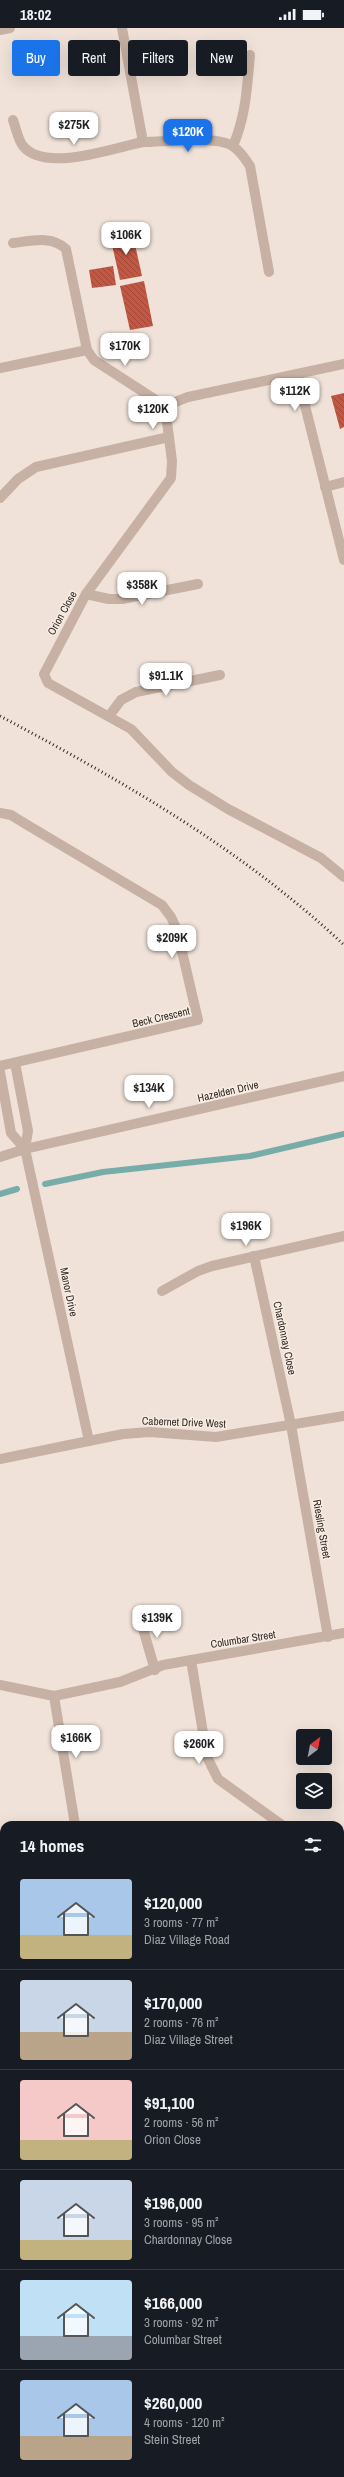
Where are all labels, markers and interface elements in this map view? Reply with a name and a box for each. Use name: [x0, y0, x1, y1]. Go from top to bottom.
text: 18:02: [20, 4, 51, 25]
chip: Buy: [12, 40, 60, 76]
chip: Rent: [68, 40, 120, 76]
chip: Filters: [128, 40, 188, 76]
chip: New: [196, 40, 247, 76]
pin: $275K: [46, 112, 102, 146]
text: $275K: [58, 116, 90, 133]
pin: $120K: [160, 119, 216, 153]
text: $120K: [172, 123, 204, 140]
pin: $106K: [98, 222, 154, 256]
text: $106K: [110, 226, 142, 243]
pin: $170K: [97, 333, 153, 367]
text: $170K: [109, 337, 141, 354]
pin: $112K: [267, 378, 323, 412]
text: $112K: [280, 382, 310, 399]
pin: $120K: [125, 396, 181, 430]
text: $120K: [137, 400, 169, 417]
pin: $358K: [114, 572, 170, 606]
text: $358K: [126, 576, 158, 593]
street label: Orion Close: [44, 589, 80, 637]
pin: $91.1K: [133, 663, 199, 697]
text: $91.1K: [149, 667, 183, 684]
pin: $209K: [144, 925, 200, 959]
text: $209K: [156, 929, 188, 946]
street label: Beck Crescent: [131, 1003, 192, 1030]
pin: $134K: [121, 1075, 177, 1109]
street label: Hazelden Drive: [196, 1077, 260, 1105]
text: $134K: [133, 1079, 165, 1096]
pin: $196K: [218, 1213, 274, 1247]
text: $196K: [230, 1217, 262, 1234]
street label: Manor Drive: [57, 1266, 81, 1318]
street label: Chardonnay Close: [270, 1300, 300, 1376]
street label: Cabernet Drive West: [142, 1414, 227, 1430]
street label: Riesling Street: [310, 1498, 334, 1560]
pin: $139K: [129, 1605, 185, 1639]
text: $139K: [141, 1609, 173, 1626]
street label: Columbar Street: [209, 1627, 277, 1651]
pin: $166K: [48, 1725, 104, 1759]
text: $166K: [60, 1729, 92, 1746]
north arrow: [296, 1729, 332, 1765]
map controls: [296, 1729, 332, 1809]
pin: $260K: [171, 1731, 227, 1765]
text: $260K: [183, 1735, 215, 1752]
button: layers: [296, 1773, 332, 1809]
text: 14 homes: [20, 1834, 84, 1857]
icon: filters: [302, 1834, 324, 1856]
text: $120,000: [144, 1891, 202, 1914]
icon: home: [52, 1895, 100, 1943]
text: 3 rooms · 77 m²: [144, 1914, 219, 1931]
text: Diaz Village Road: [144, 1931, 230, 1948]
text: $170,000: [144, 1991, 202, 2014]
icon: home: [52, 1996, 100, 2044]
text: 2 rooms · 76 m²: [144, 2014, 219, 2031]
text: Diaz Village Street: [144, 2031, 233, 2048]
text: $91,100: [144, 2091, 194, 2114]
icon: home: [52, 2096, 100, 2144]
text: 2 rooms · 56 m²: [144, 2114, 219, 2131]
text: Orion Close: [144, 2131, 201, 2148]
text: $196,000: [144, 2191, 202, 2214]
icon: home: [52, 2196, 100, 2244]
text: 3 rooms · 95 m²: [144, 2214, 219, 2231]
text: Chardonnay Close: [144, 2231, 232, 2248]
text: $166,000: [144, 2291, 202, 2314]
icon: home: [52, 2296, 100, 2344]
text: 3 rooms · 92 m²: [144, 2314, 219, 2331]
text: Columbar Street: [144, 2331, 222, 2348]
text: $260,000: [144, 2391, 202, 2414]
icon: home: [52, 2396, 100, 2444]
text: 4 rooms · 120 m²: [144, 2414, 225, 2431]
text: Stein Street: [144, 2431, 200, 2448]

